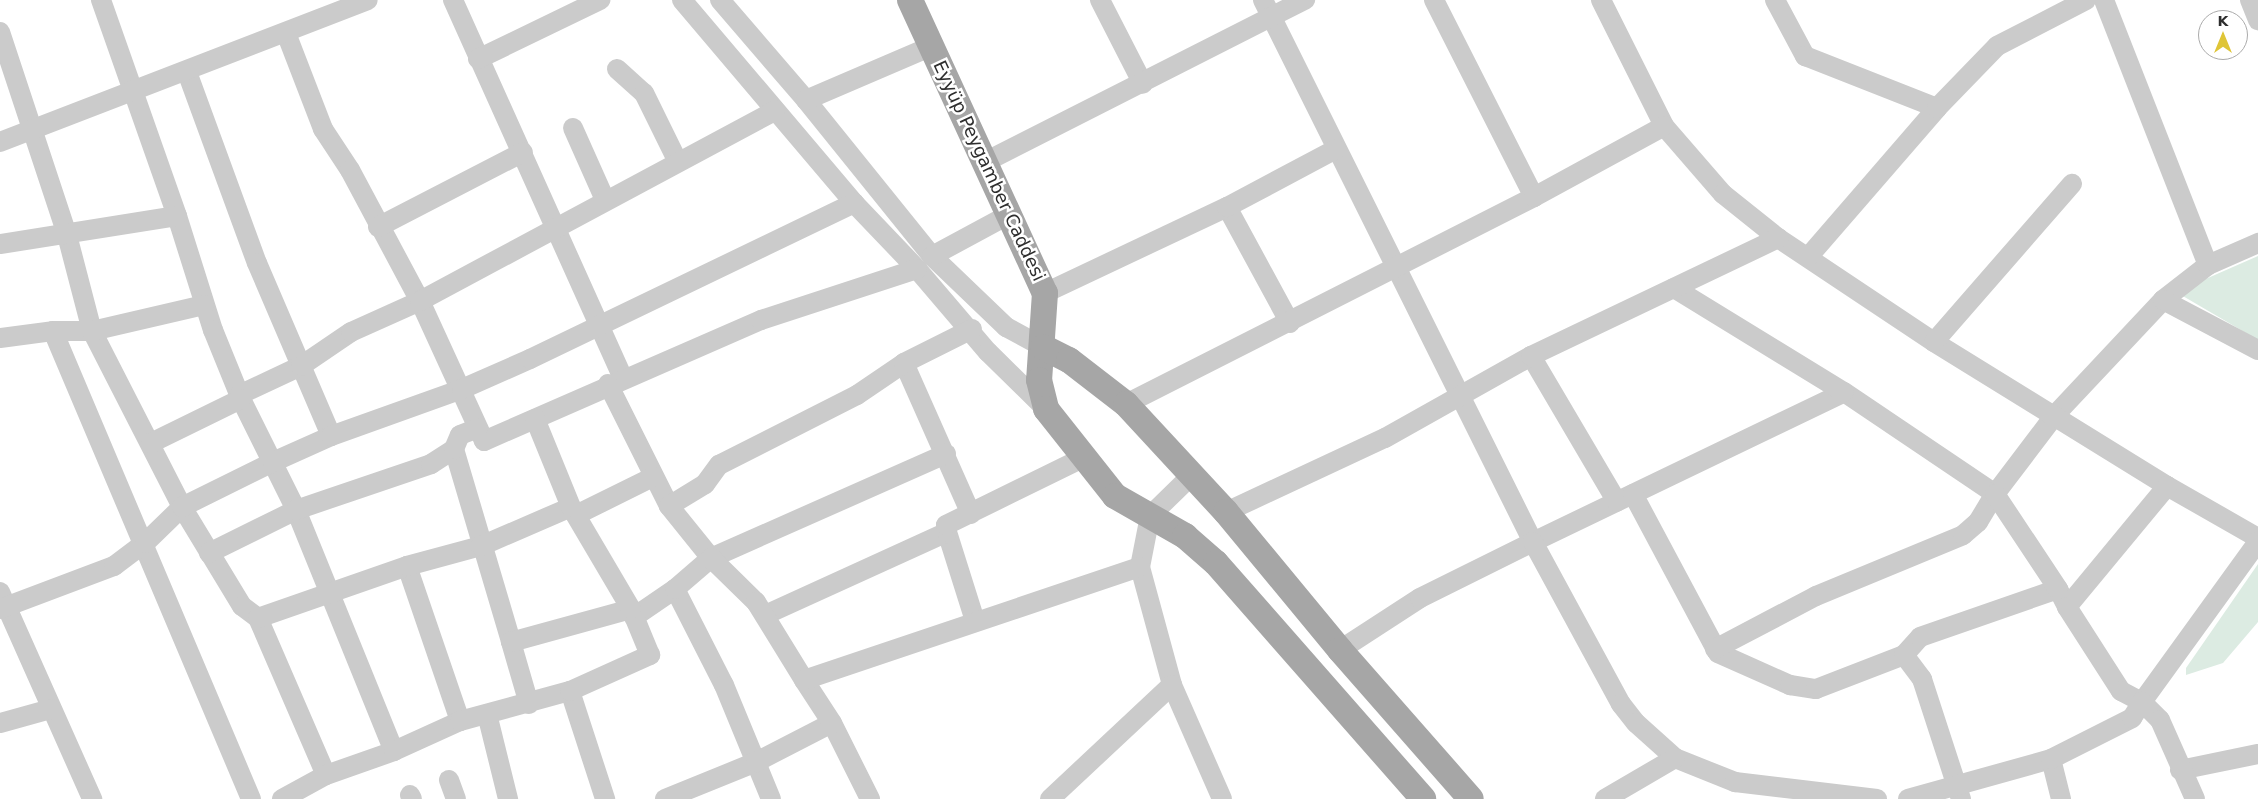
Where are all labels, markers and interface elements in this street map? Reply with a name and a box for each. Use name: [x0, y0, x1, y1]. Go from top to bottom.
north arrow: [2198, 10, 2248, 60]
text: K: [2218, 13, 2228, 29]
street label: Eyyüp Peygamber Caddesi: [928, 57, 1050, 285]

